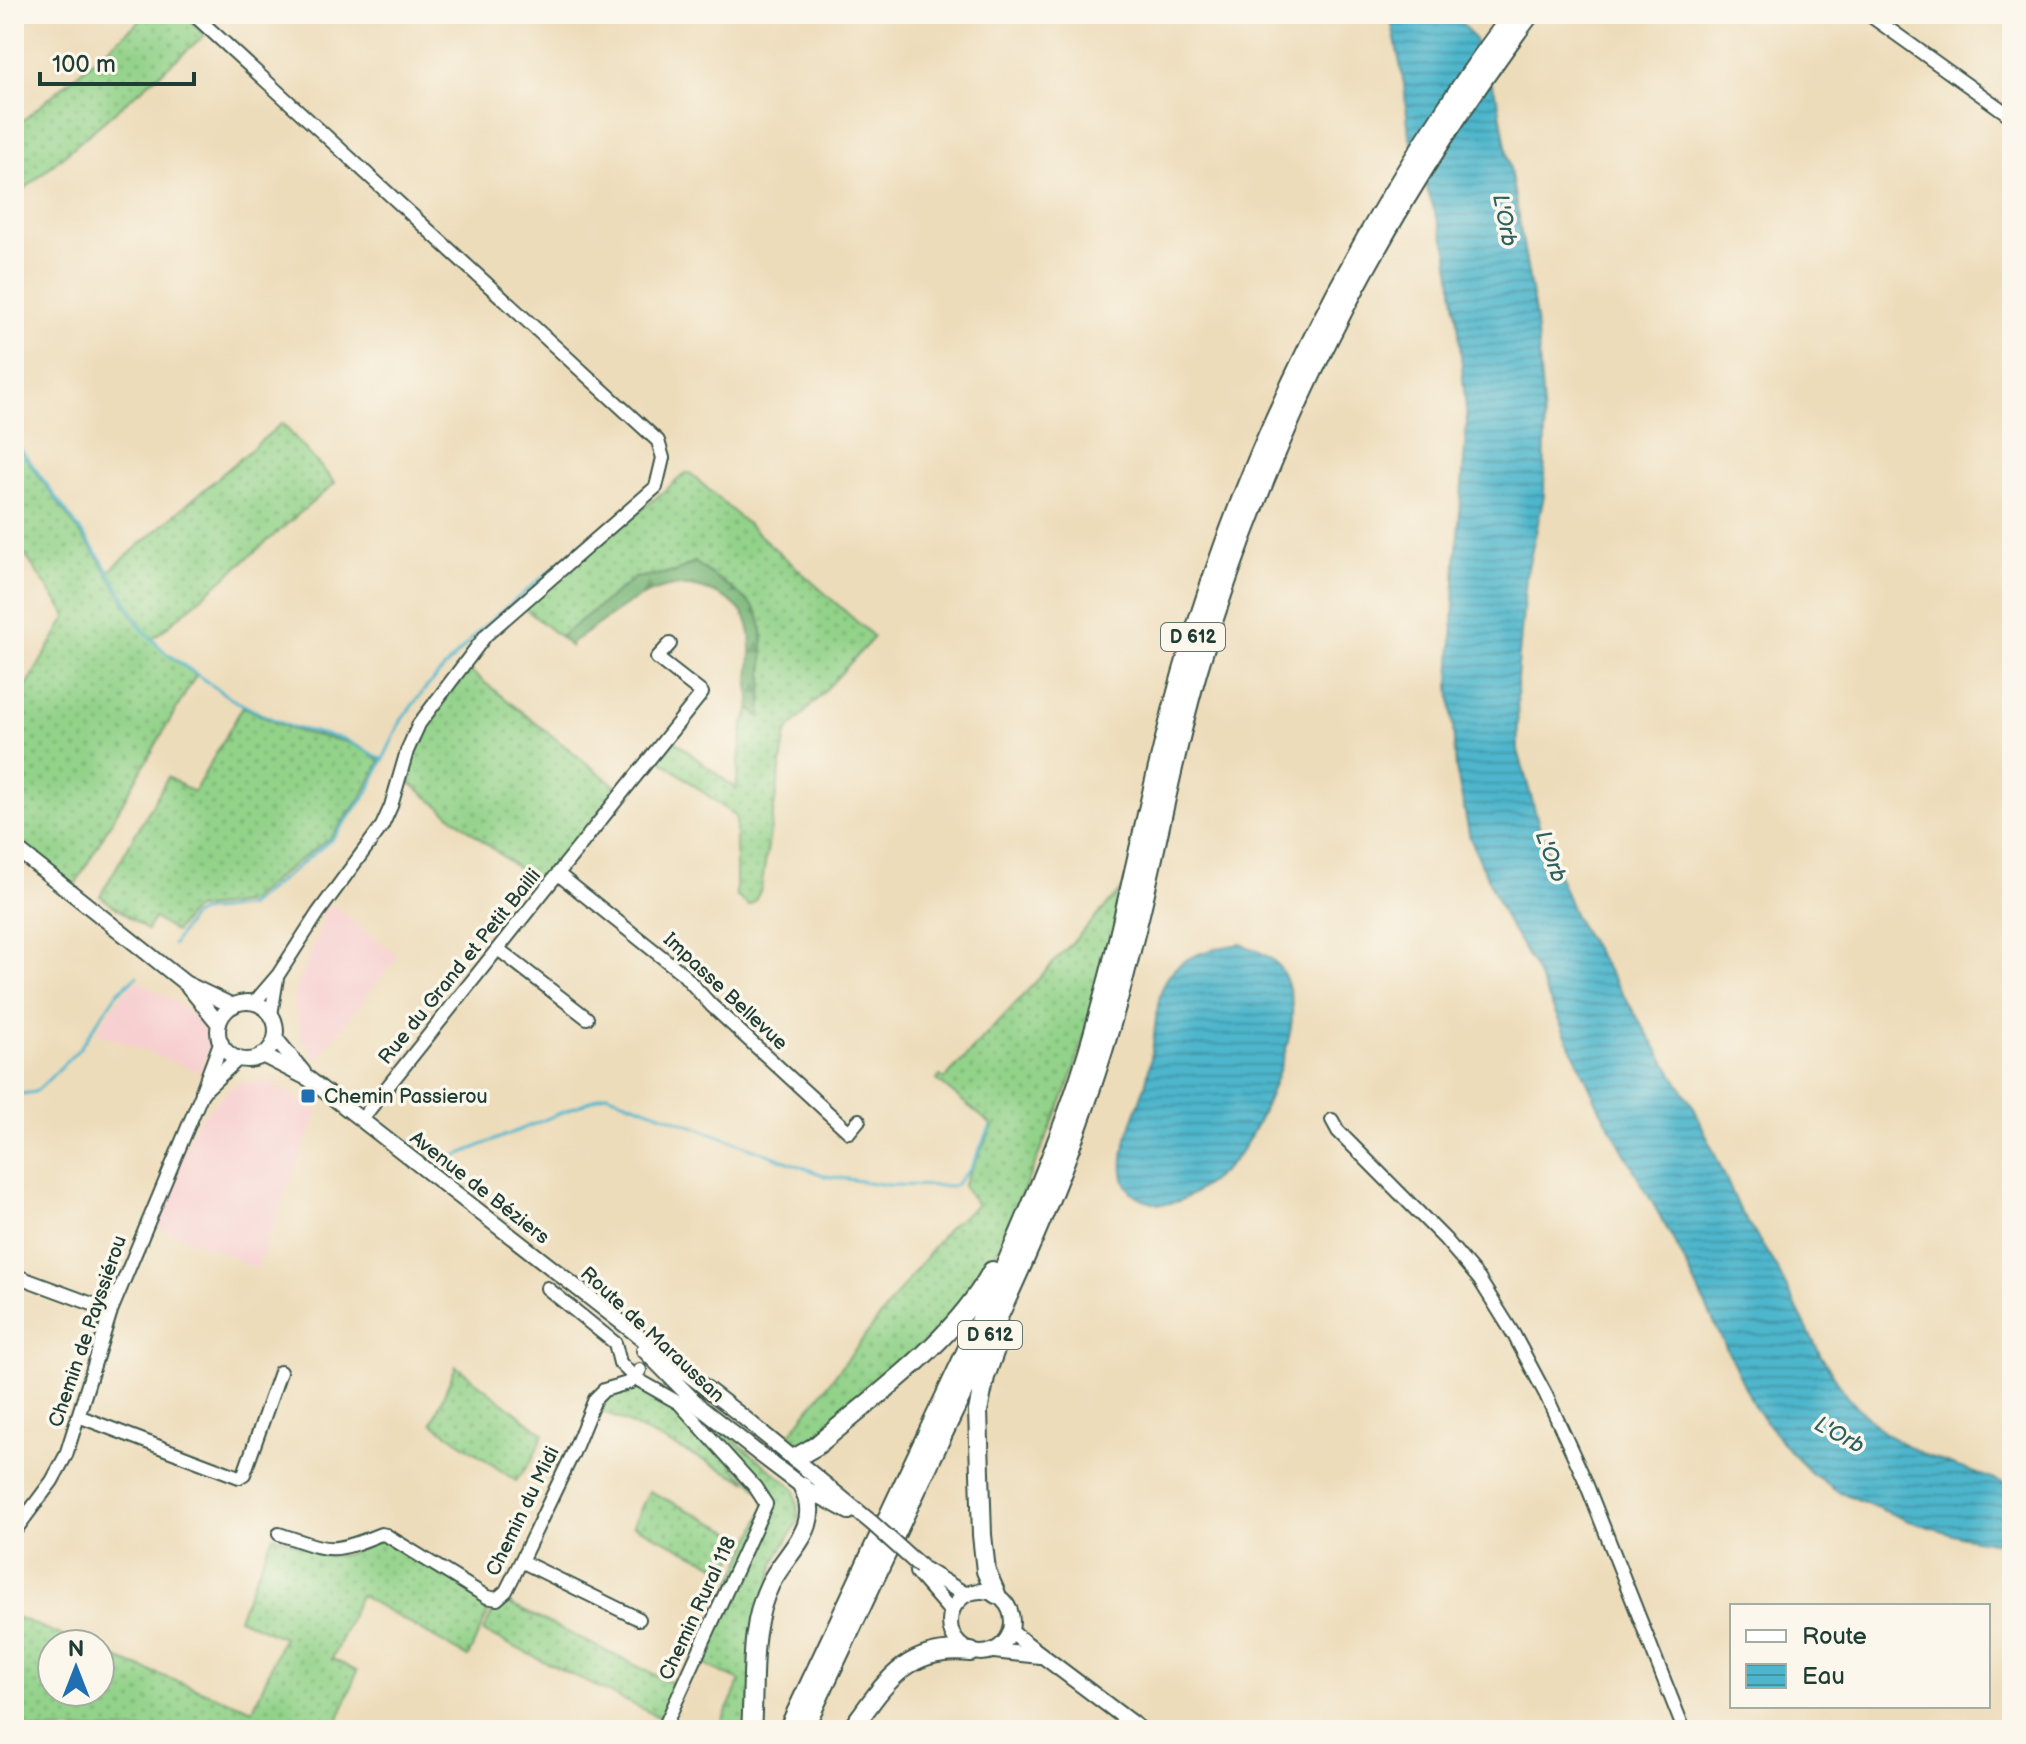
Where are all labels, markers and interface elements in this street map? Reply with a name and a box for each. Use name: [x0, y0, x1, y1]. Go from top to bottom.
scale bar: [40, 36, 194, 86]
text: 100 m: [52, 50, 116, 79]
water label: L'Orb: [1486, 192, 1523, 249]
road number: D 612: [1161, 623, 1225, 651]
water label: L'Orb: [1529, 827, 1572, 886]
street label: Rue du Grand et Petit Bailli: [373, 864, 546, 1069]
street label: Impasse Bellevue: [658, 928, 793, 1056]
place label: Chemin Passierou: [324, 1085, 488, 1109]
marker: Chemin Passierou: [299, 1087, 317, 1105]
street label: Avenue de Béziers: [405, 1126, 554, 1250]
street label: Chemin de Payssiérou: [44, 1232, 132, 1430]
street label: Route de Maraussan: [575, 1262, 729, 1408]
road number: D 612: [958, 1321, 1022, 1349]
water label: L'Orb: [1810, 1411, 1869, 1460]
street label: Chemin du Midi: [481, 1443, 565, 1580]
street label: Chemin Rural 118: [654, 1533, 742, 1684]
legend: [1730, 1604, 1990, 1708]
text: Route: [1802, 1622, 1867, 1651]
north arrow: [36, 1628, 116, 1708]
text: N: [68, 1636, 84, 1663]
text: Eau: [1802, 1662, 1845, 1691]

